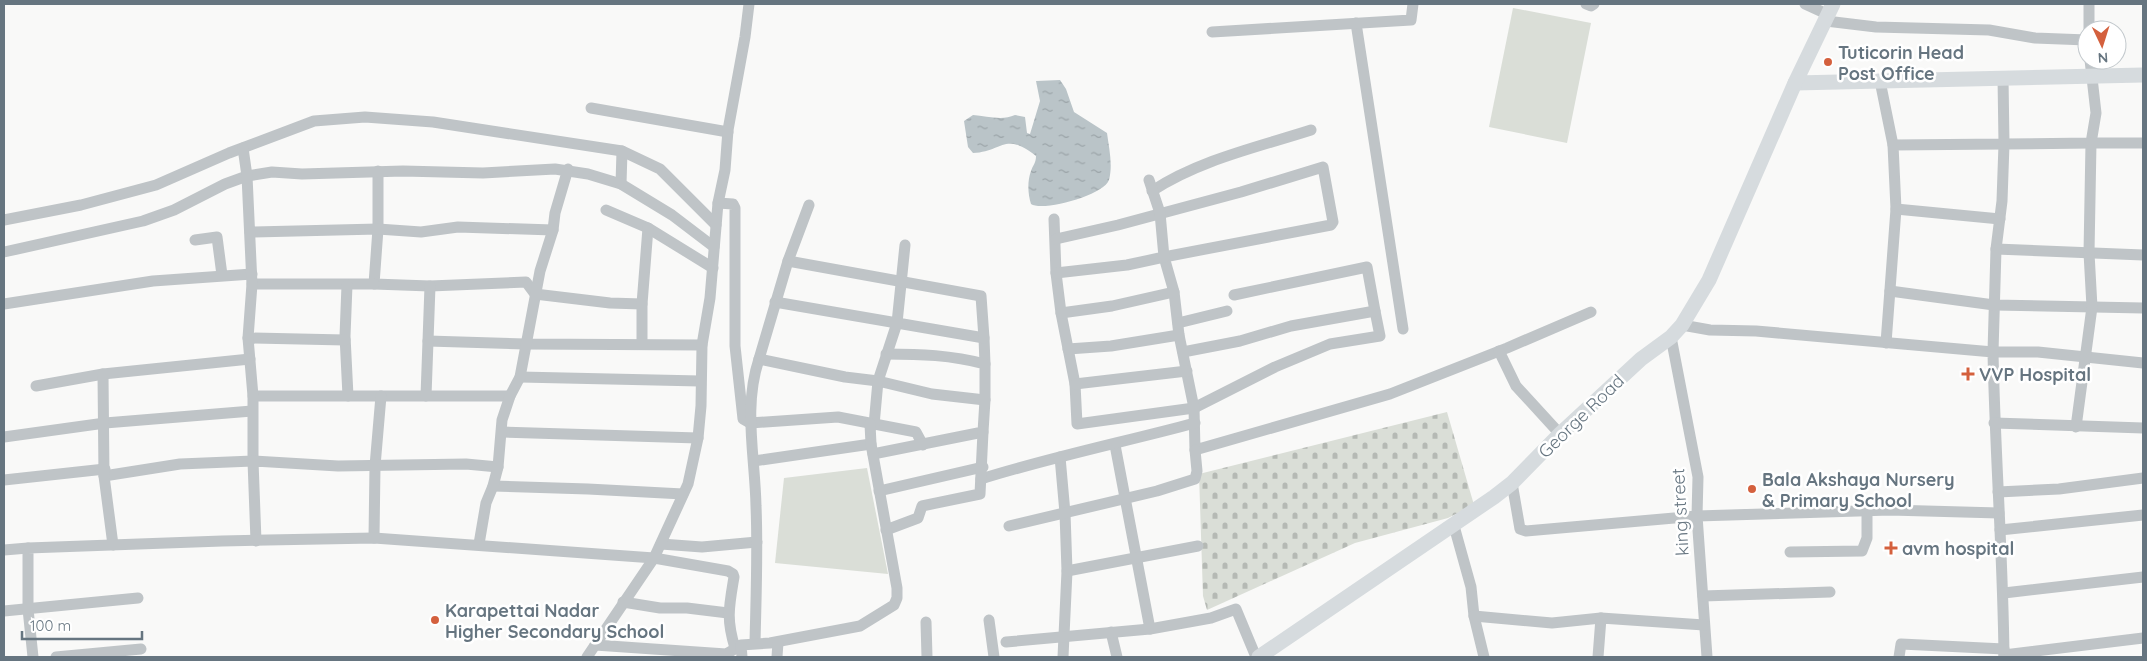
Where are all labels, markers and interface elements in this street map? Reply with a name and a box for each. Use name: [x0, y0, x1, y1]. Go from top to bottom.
north arrow: [2077, 20, 2127, 70]
place label: Tuticorin Head Post Office: [1838, 41, 1964, 85]
text: N: [2097, 49, 2109, 67]
marker: Tuticorin Head Post Office: [1822, 56, 1834, 68]
place label: VVP Hospital: [1979, 363, 2091, 386]
marker: VVP Hospital: [1961, 367, 1975, 381]
street label: George Road: [1533, 369, 1629, 463]
street label: king street: [1666, 468, 1694, 556]
place label: Bala Akshaya Nursery & Primary School: [1762, 468, 1955, 512]
marker: Bala Akshaya Nursery & Primary School: [1746, 483, 1758, 495]
place label: avm hospital: [1902, 537, 2014, 560]
marker: avm hospital: [1884, 541, 1898, 555]
place label: Karapettai Nadar Higher Secondary School: [445, 599, 664, 643]
scale bar: [22, 608, 142, 640]
marker: Karapettai Nadar Higher Secondary School: [429, 614, 441, 626]
text: 100 m: [30, 616, 71, 635]

